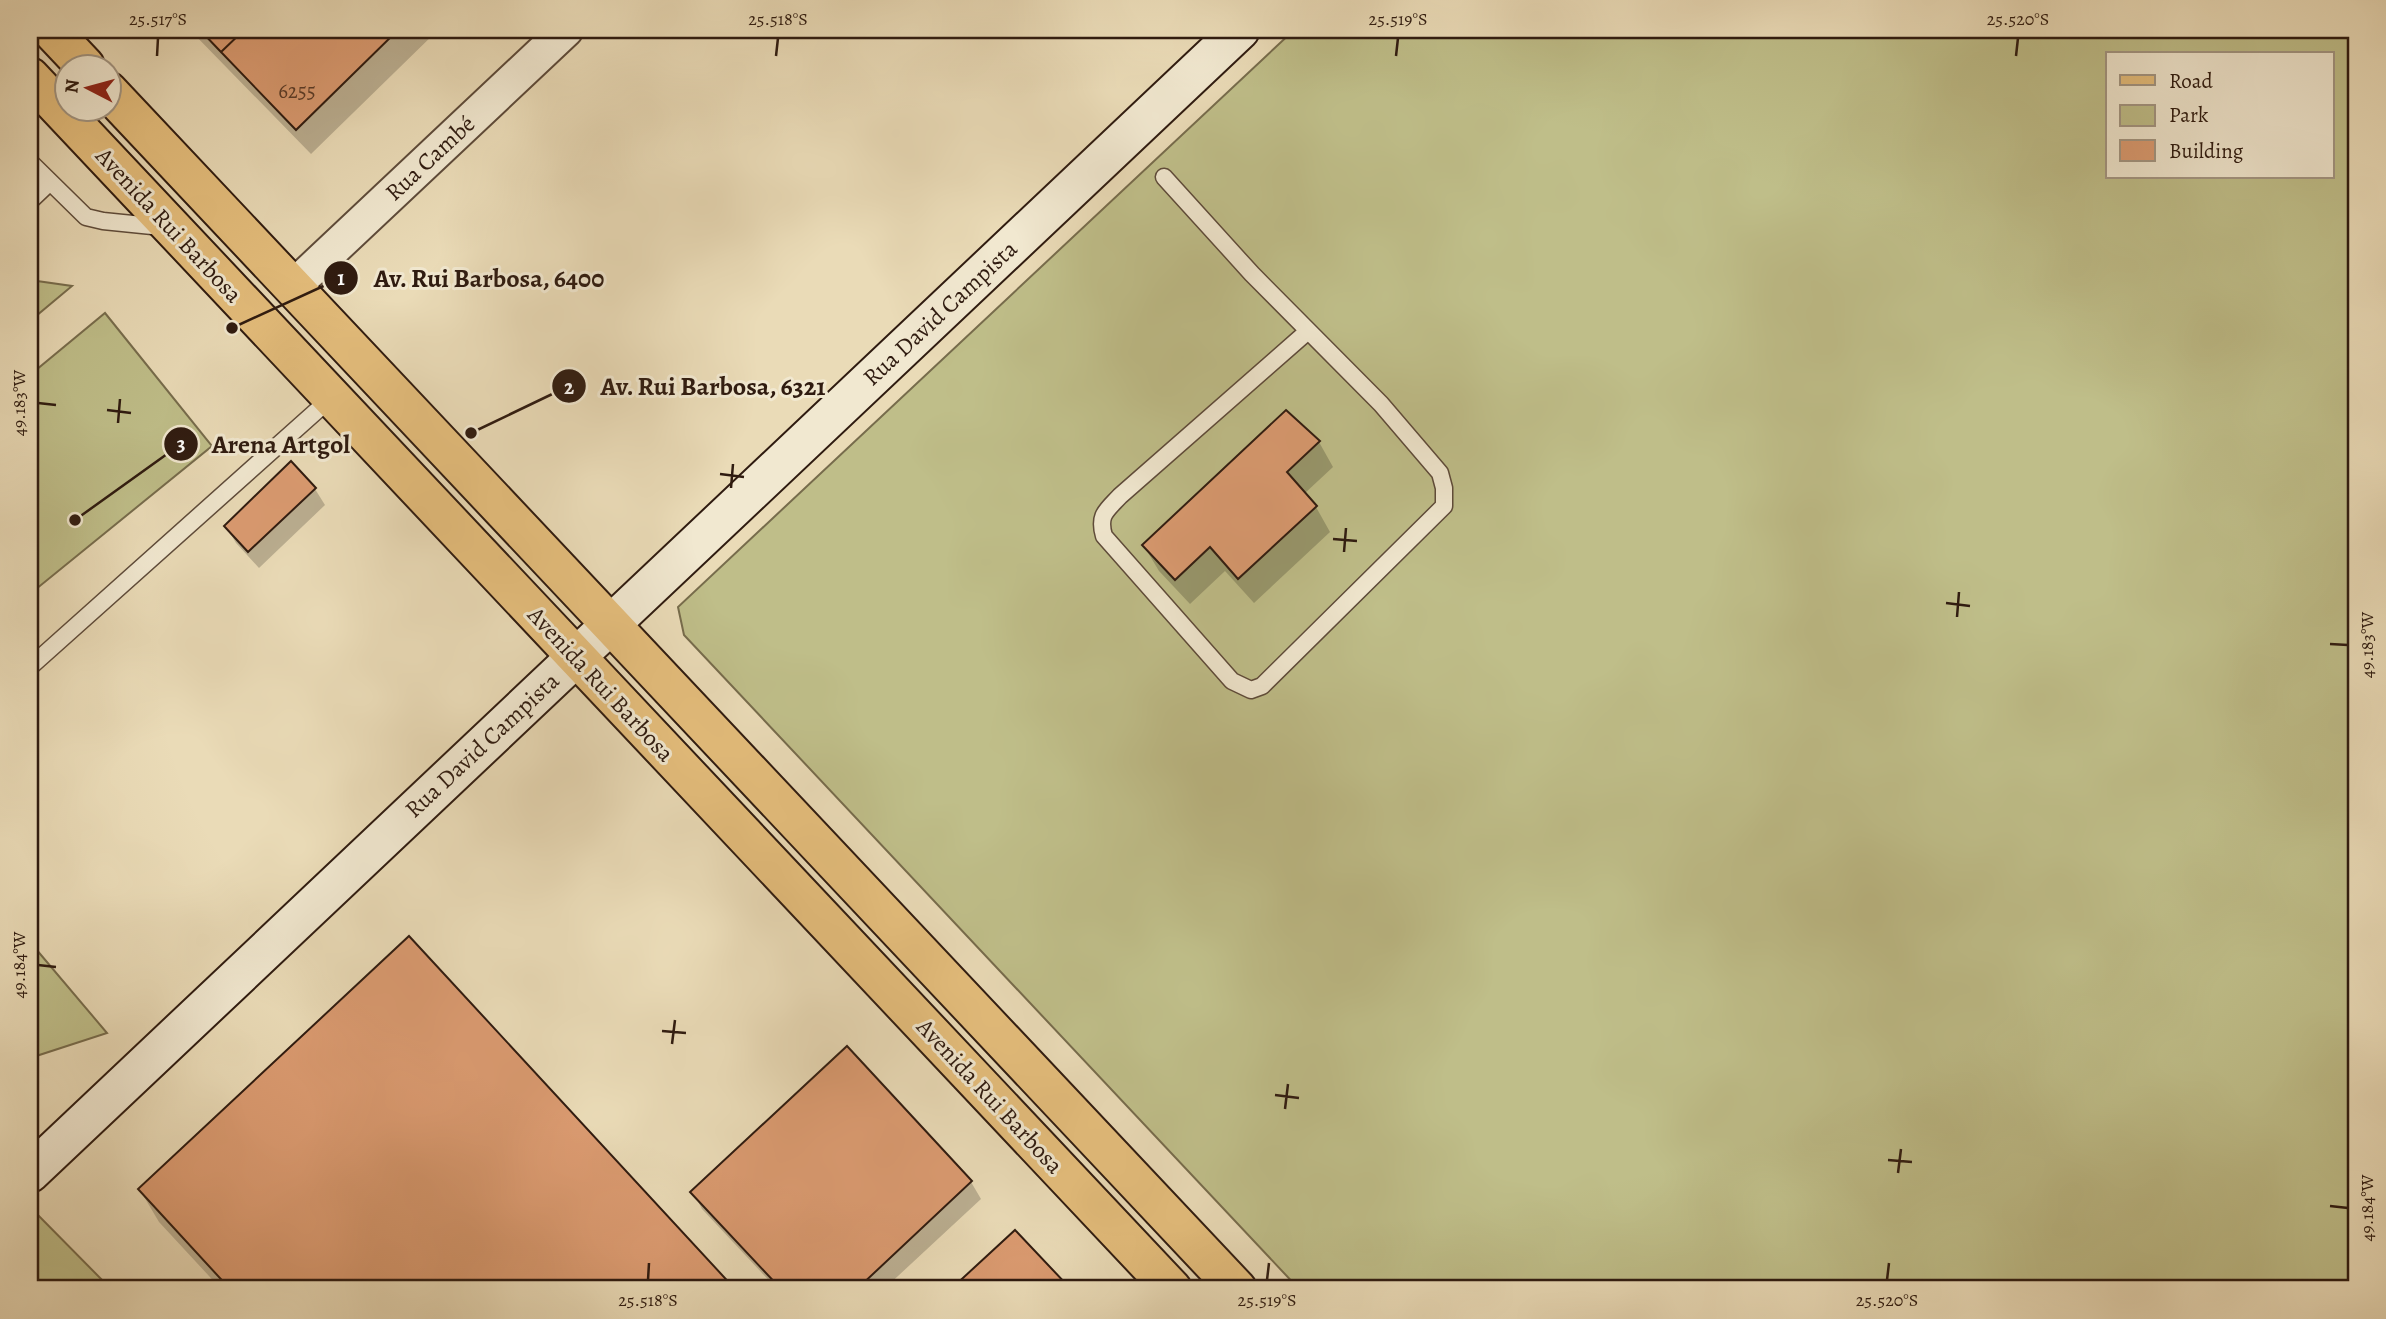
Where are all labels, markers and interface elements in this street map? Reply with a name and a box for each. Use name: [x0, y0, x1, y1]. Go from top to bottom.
text: 25.517°S: [129, 7, 187, 31]
text: 25.518°S: [748, 7, 808, 31]
text: 25.519°S: [1369, 7, 1427, 31]
text: 25.520°S: [1987, 7, 2049, 31]
north arrow: [52, 52, 122, 122]
legend: [2106, 52, 2334, 178]
text: Road: [2169, 67, 2213, 95]
house number: 6255: [278, 77, 316, 105]
text: N: [58, 78, 86, 95]
text: Park: [2169, 101, 2209, 129]
street label: Rua Cambé: [378, 108, 482, 208]
text: Building: [2169, 137, 2244, 165]
street label: Avenida Rui Barbosa: [88, 140, 250, 310]
street label: Rua David Campista: [856, 233, 1025, 393]
callout: Av. Rui Barbosa, 6400: [324, 254, 618, 301]
text: Av. Rui Barbosa, 6400: [373, 261, 604, 296]
text: 1: [337, 264, 345, 292]
callout: Av. Rui Barbosa, 6321: [551, 363, 840, 410]
text: Av. Rui Barbosa, 6321: [599, 369, 826, 404]
text: 49.183°W: [7, 370, 31, 436]
text: 2: [564, 373, 574, 401]
callout: Arena Artgol: [163, 420, 365, 467]
text: Arena Artgol: [211, 427, 350, 462]
text: 3: [176, 430, 186, 458]
street label: Avenida Rui Barbosa: [520, 599, 682, 769]
text: 49.183°W: [2355, 612, 2379, 678]
street label: Rua David Campista: [398, 665, 567, 825]
text: 49.184°W: [7, 931, 31, 999]
street label: Avenida Rui Barbosa: [909, 1011, 1071, 1181]
text: 49.184°W: [2355, 1174, 2379, 1242]
text: 25.518°S: [618, 1288, 678, 1312]
text: 25.519°S: [1238, 1288, 1296, 1312]
text: 25.520°S: [1856, 1288, 1918, 1312]

